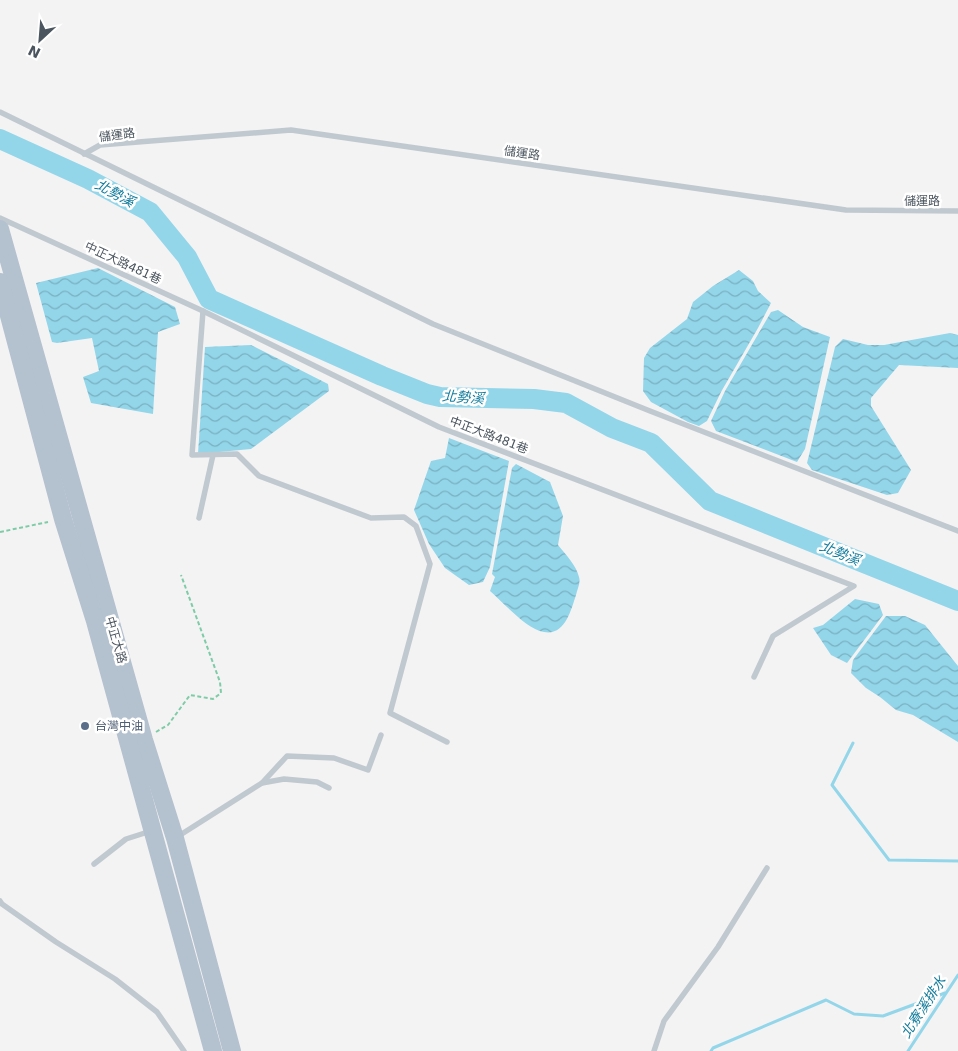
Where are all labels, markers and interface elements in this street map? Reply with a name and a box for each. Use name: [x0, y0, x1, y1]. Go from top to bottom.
north arrow: [15, 15, 65, 65]
text: N: [26, 42, 43, 61]
street label: 儲運路: [98, 126, 136, 144]
street label: 儲運路: [503, 144, 541, 162]
water label: 北勢溪: [93, 176, 139, 211]
street label: 儲運路: [904, 194, 940, 208]
street label: 中正大路481巷: [82, 239, 164, 287]
water label: 北勢溪: [441, 388, 487, 407]
street label: 中正大路481巷: [448, 414, 530, 456]
water label: 北勢溪: [818, 538, 864, 569]
street label: 中正大路: [103, 615, 129, 665]
place label: 台灣中油: [95, 719, 143, 733]
marker: 台灣中油: [79, 720, 91, 732]
water label: 北寮溪排水: [897, 972, 949, 1041]

